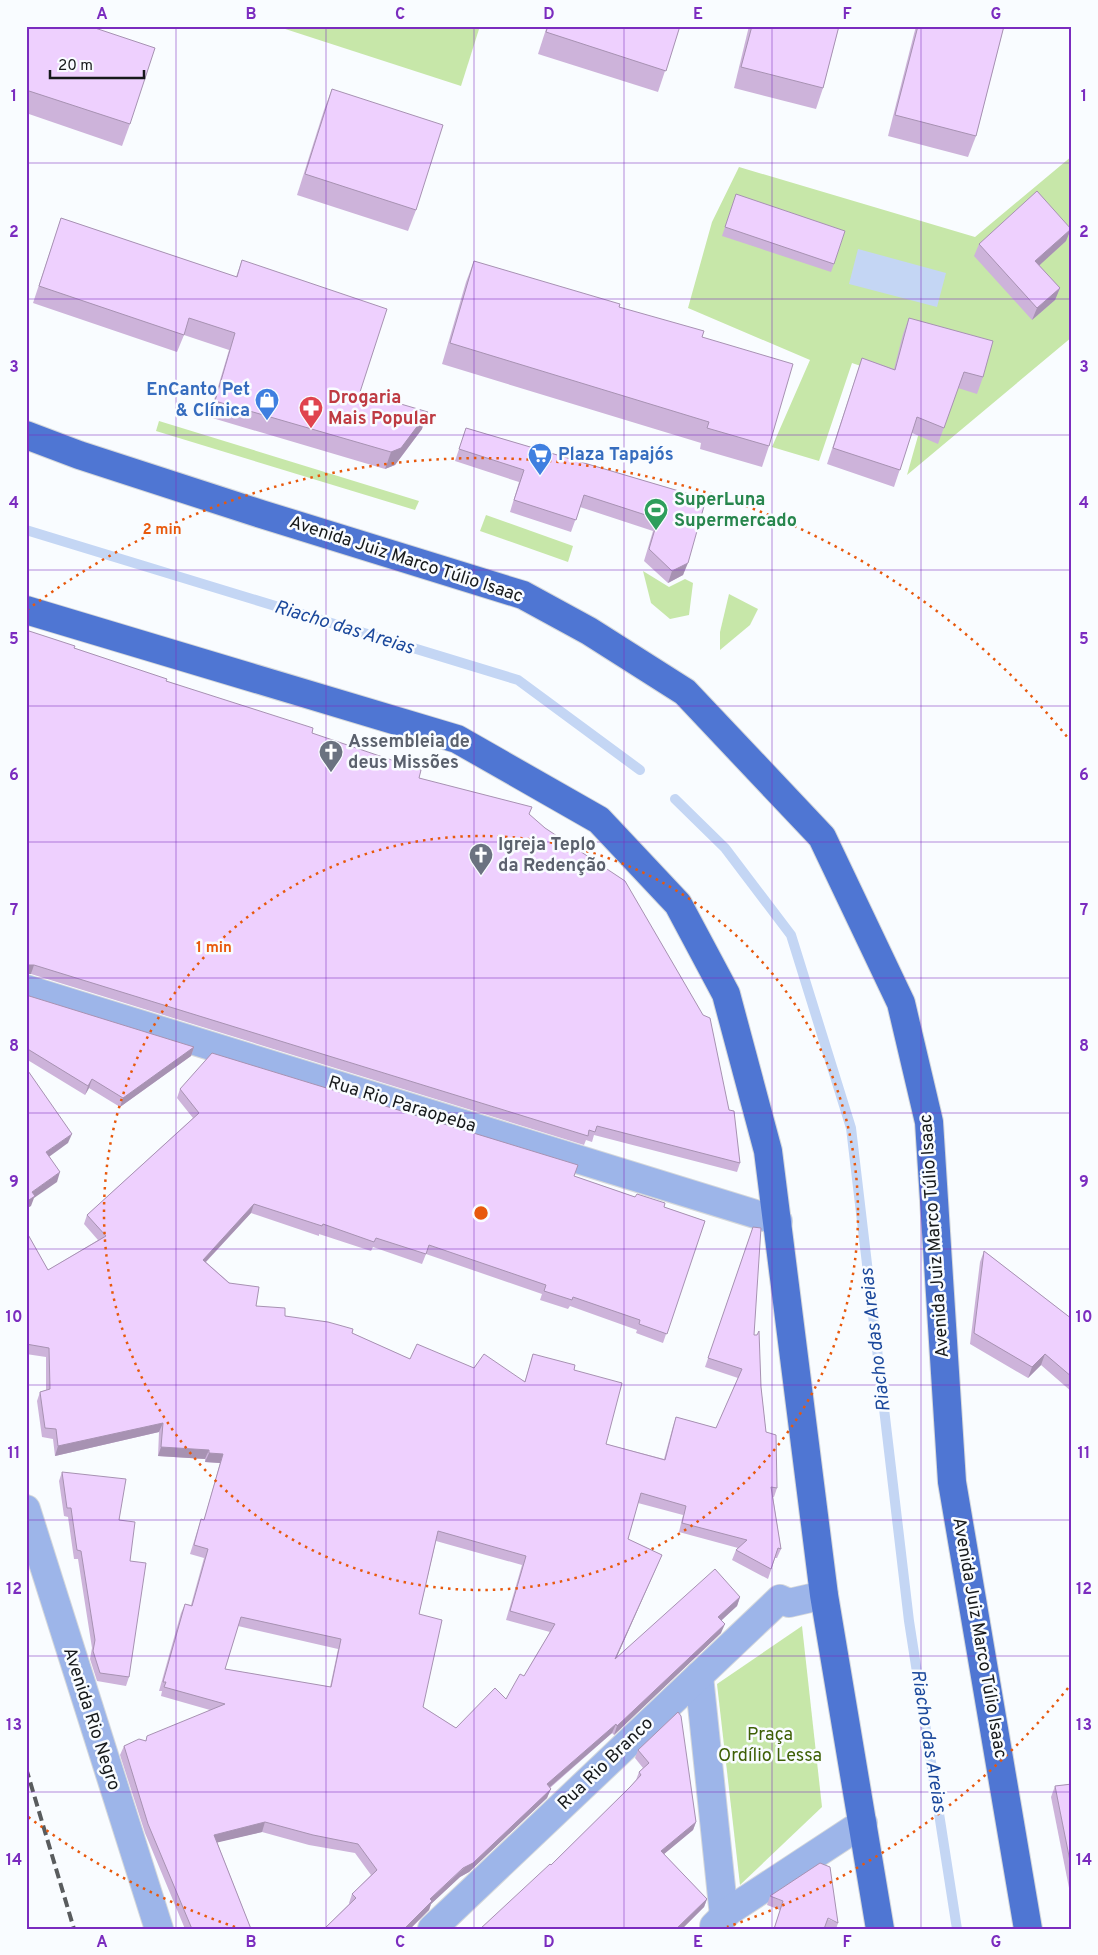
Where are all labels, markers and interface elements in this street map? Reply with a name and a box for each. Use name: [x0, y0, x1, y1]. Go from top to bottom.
text: A: [96, 5, 108, 25]
text: B: [245, 5, 257, 25]
text: C: [395, 5, 405, 25]
text: D: [543, 5, 555, 25]
text: E: [693, 5, 703, 25]
text: F: [842, 5, 852, 25]
text: G: [991, 5, 1001, 25]
scale bar: [50, 48, 144, 80]
text: 20 m: [58, 57, 93, 76]
text: 1: [11, 87, 17, 107]
text: 1: [1081, 87, 1087, 107]
text: 2: [9, 223, 19, 243]
text: 2: [1079, 223, 1089, 243]
text: 3: [9, 358, 19, 378]
text: 3: [1079, 358, 1089, 378]
place label: EnCanto Pet & Clínica: [146, 379, 250, 423]
shop icon: EnCanto Pet & Clínica: [254, 387, 280, 421]
place label: Drogaria Mais Popular: [328, 387, 437, 431]
pharmacy icon: Drogaria Mais Popular: [298, 395, 324, 429]
supermarket icon: Plaza Tapajós: [527, 442, 553, 476]
place label: Plaza Tapajós: [558, 444, 674, 467]
place label: SuperLuna Supermercado: [674, 489, 797, 533]
text: 4: [9, 494, 19, 514]
text: 4: [1079, 494, 1089, 514]
sports icon: SuperLuna Supermercado: [643, 497, 669, 531]
street label: Avenida Juiz Marco Túlio Isaac: [286, 511, 526, 609]
text: 2 min: [142, 521, 182, 540]
water label: Riacho das Areias: [271, 595, 417, 661]
text: 5: [9, 630, 19, 650]
text: 5: [1079, 630, 1089, 650]
place label: Assembleia de deus Missões: [348, 731, 470, 775]
church icon: Assembleia de deus Missões: [318, 739, 344, 773]
text: 6: [9, 766, 19, 786]
text: 6: [1079, 766, 1089, 786]
place label: Igreja Teplo da Redenção: [498, 834, 606, 878]
church icon: Igreja Teplo da Redenção: [468, 842, 494, 876]
text: 7: [10, 901, 18, 921]
text: 7: [1080, 901, 1088, 921]
text: 1 min: [196, 939, 232, 958]
text: 8: [9, 1037, 19, 1057]
text: 8: [1079, 1037, 1089, 1057]
street label: Rua Rio Paraopeba: [325, 1072, 479, 1138]
street label: Avenida Juiz Marco Túlio Isaac: [915, 1113, 955, 1359]
text: 9: [9, 1173, 19, 1193]
text: 9: [1079, 1173, 1089, 1193]
centre of rings: [472, 1204, 490, 1222]
water label: Riacho das Areias: [855, 1266, 897, 1413]
text: 10: [6, 1308, 22, 1328]
text: 10: [1076, 1308, 1092, 1328]
text: 11: [8, 1444, 20, 1464]
text: 11: [1078, 1444, 1090, 1464]
street label: Avenida Juiz Marco Túlio Isaac: [946, 1516, 1012, 1760]
text: 12: [6, 1580, 22, 1600]
text: 12: [1076, 1580, 1092, 1600]
street label: Avenida Rio Negro: [57, 1644, 125, 1794]
water label: Riacho das Areias: [905, 1668, 951, 1815]
street label: Rua Rio Branco: [553, 1713, 659, 1815]
text: 13: [6, 1716, 22, 1736]
text: 13: [1076, 1716, 1092, 1736]
park label: Praça Ordílio Lessa: [718, 1724, 822, 1768]
text: 14: [6, 1851, 22, 1871]
text: 14: [1076, 1851, 1092, 1871]
text: A: [96, 1933, 108, 1953]
text: B: [245, 1933, 257, 1953]
text: C: [395, 1933, 405, 1953]
text: D: [543, 1933, 555, 1953]
text: E: [693, 1933, 703, 1953]
text: F: [842, 1933, 852, 1953]
text: G: [991, 1933, 1001, 1953]

